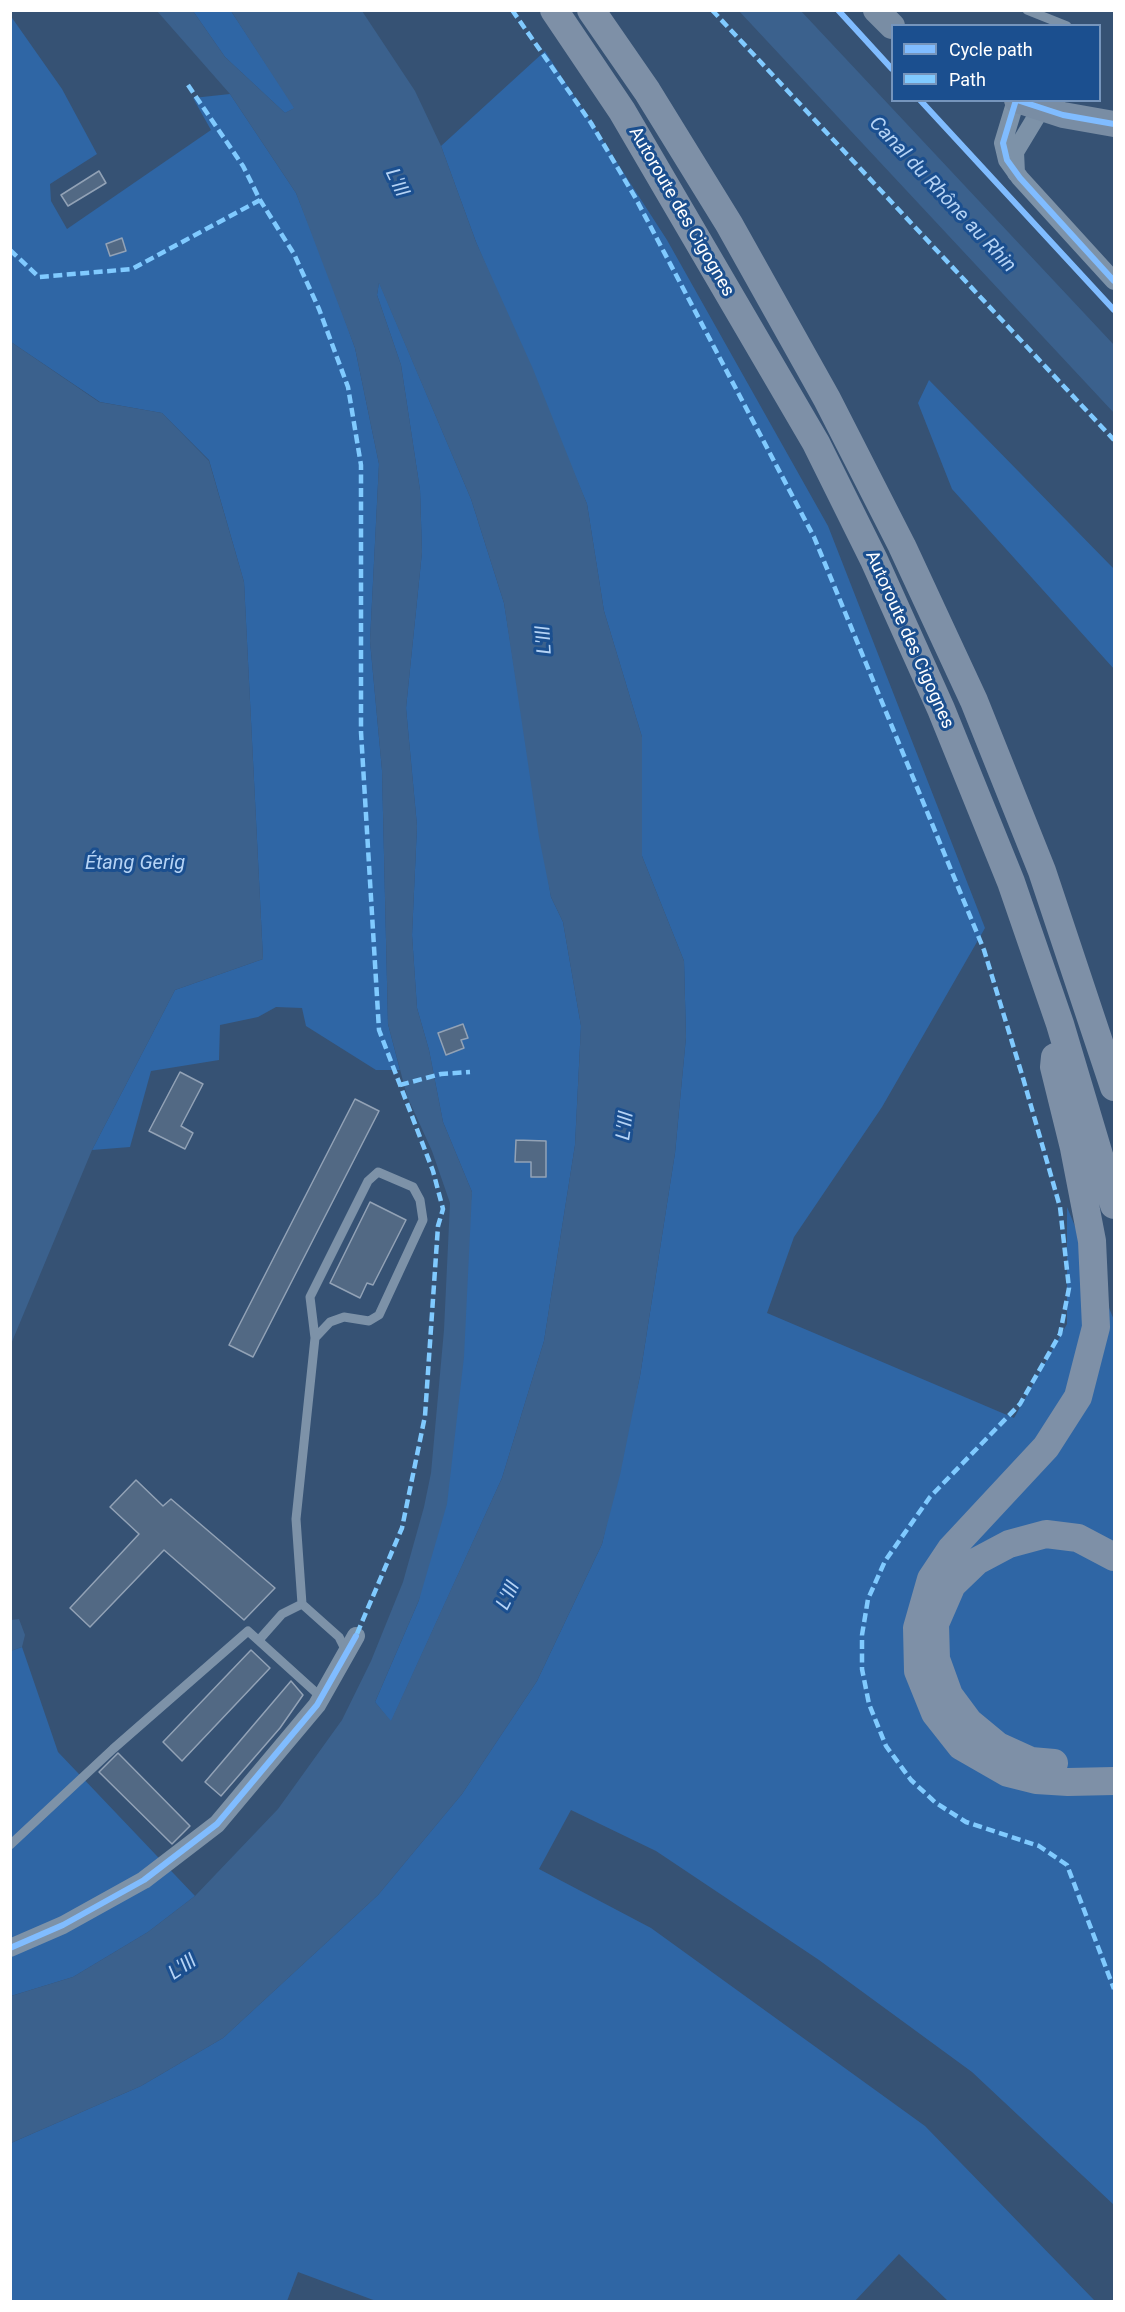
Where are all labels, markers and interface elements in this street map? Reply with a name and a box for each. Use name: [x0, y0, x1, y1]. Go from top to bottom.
legend: [891, 24, 1101, 102]
text: Cycle path: [949, 39, 1033, 60]
text: Path: [949, 69, 986, 90]
water label: Canal du Rhône au Rhin: [864, 112, 1020, 278]
street label: Autoroute des Cigognes: [624, 123, 738, 301]
water label: L'Ill: [379, 165, 413, 201]
street label: Autoroute des Cigognes: [860, 548, 958, 732]
water label: L'Ill: [532, 625, 558, 655]
water label: Étang Gerig: [85, 852, 185, 876]
water label: L'Ill: [612, 1110, 640, 1142]
water label: L'Ill: [492, 1578, 526, 1614]
water label: L'Ill: [164, 1950, 202, 1986]

